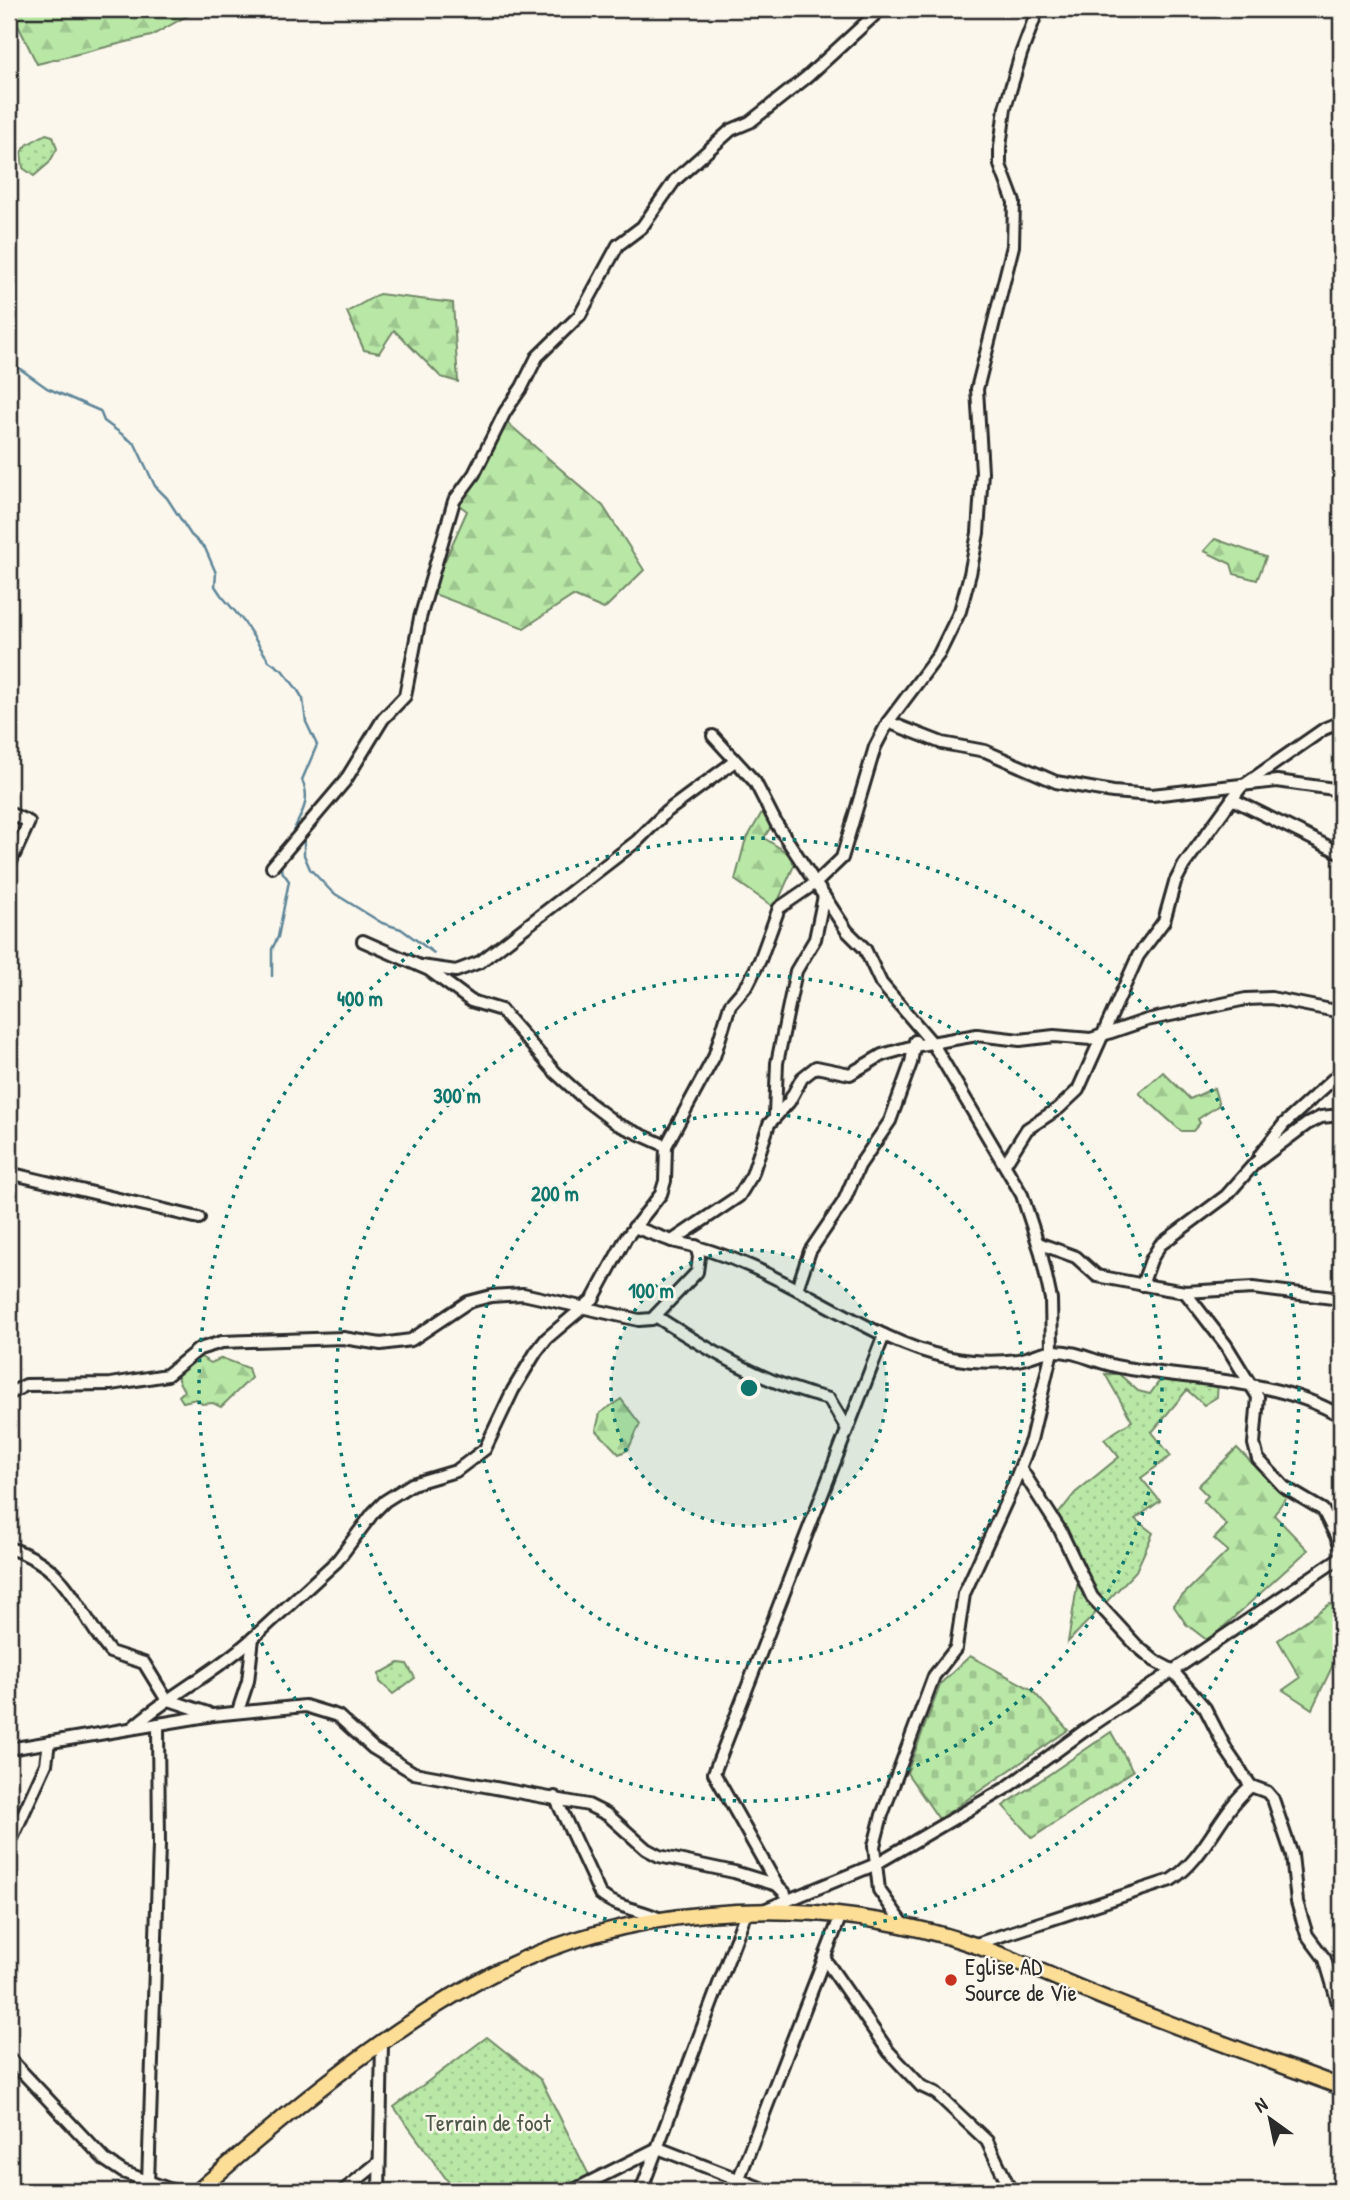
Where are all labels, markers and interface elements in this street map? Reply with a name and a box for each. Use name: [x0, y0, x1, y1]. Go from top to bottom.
text: 400 m: [337, 984, 383, 1013]
text: 300 m: [433, 1081, 481, 1110]
text: 200 m: [531, 1179, 579, 1208]
text: 100 m: [628, 1276, 674, 1305]
centre of rings: [737, 1376, 761, 1400]
place label: Eglise AD Source de Vie: [965, 1951, 1077, 2008]
marker: Eglise AD Source de Vie: [943, 1972, 959, 1988]
north arrow: [1234, 2084, 1304, 2154]
text: N: [1249, 2091, 1272, 2118]
park label: Terrain de foot: [425, 2107, 552, 2138]

